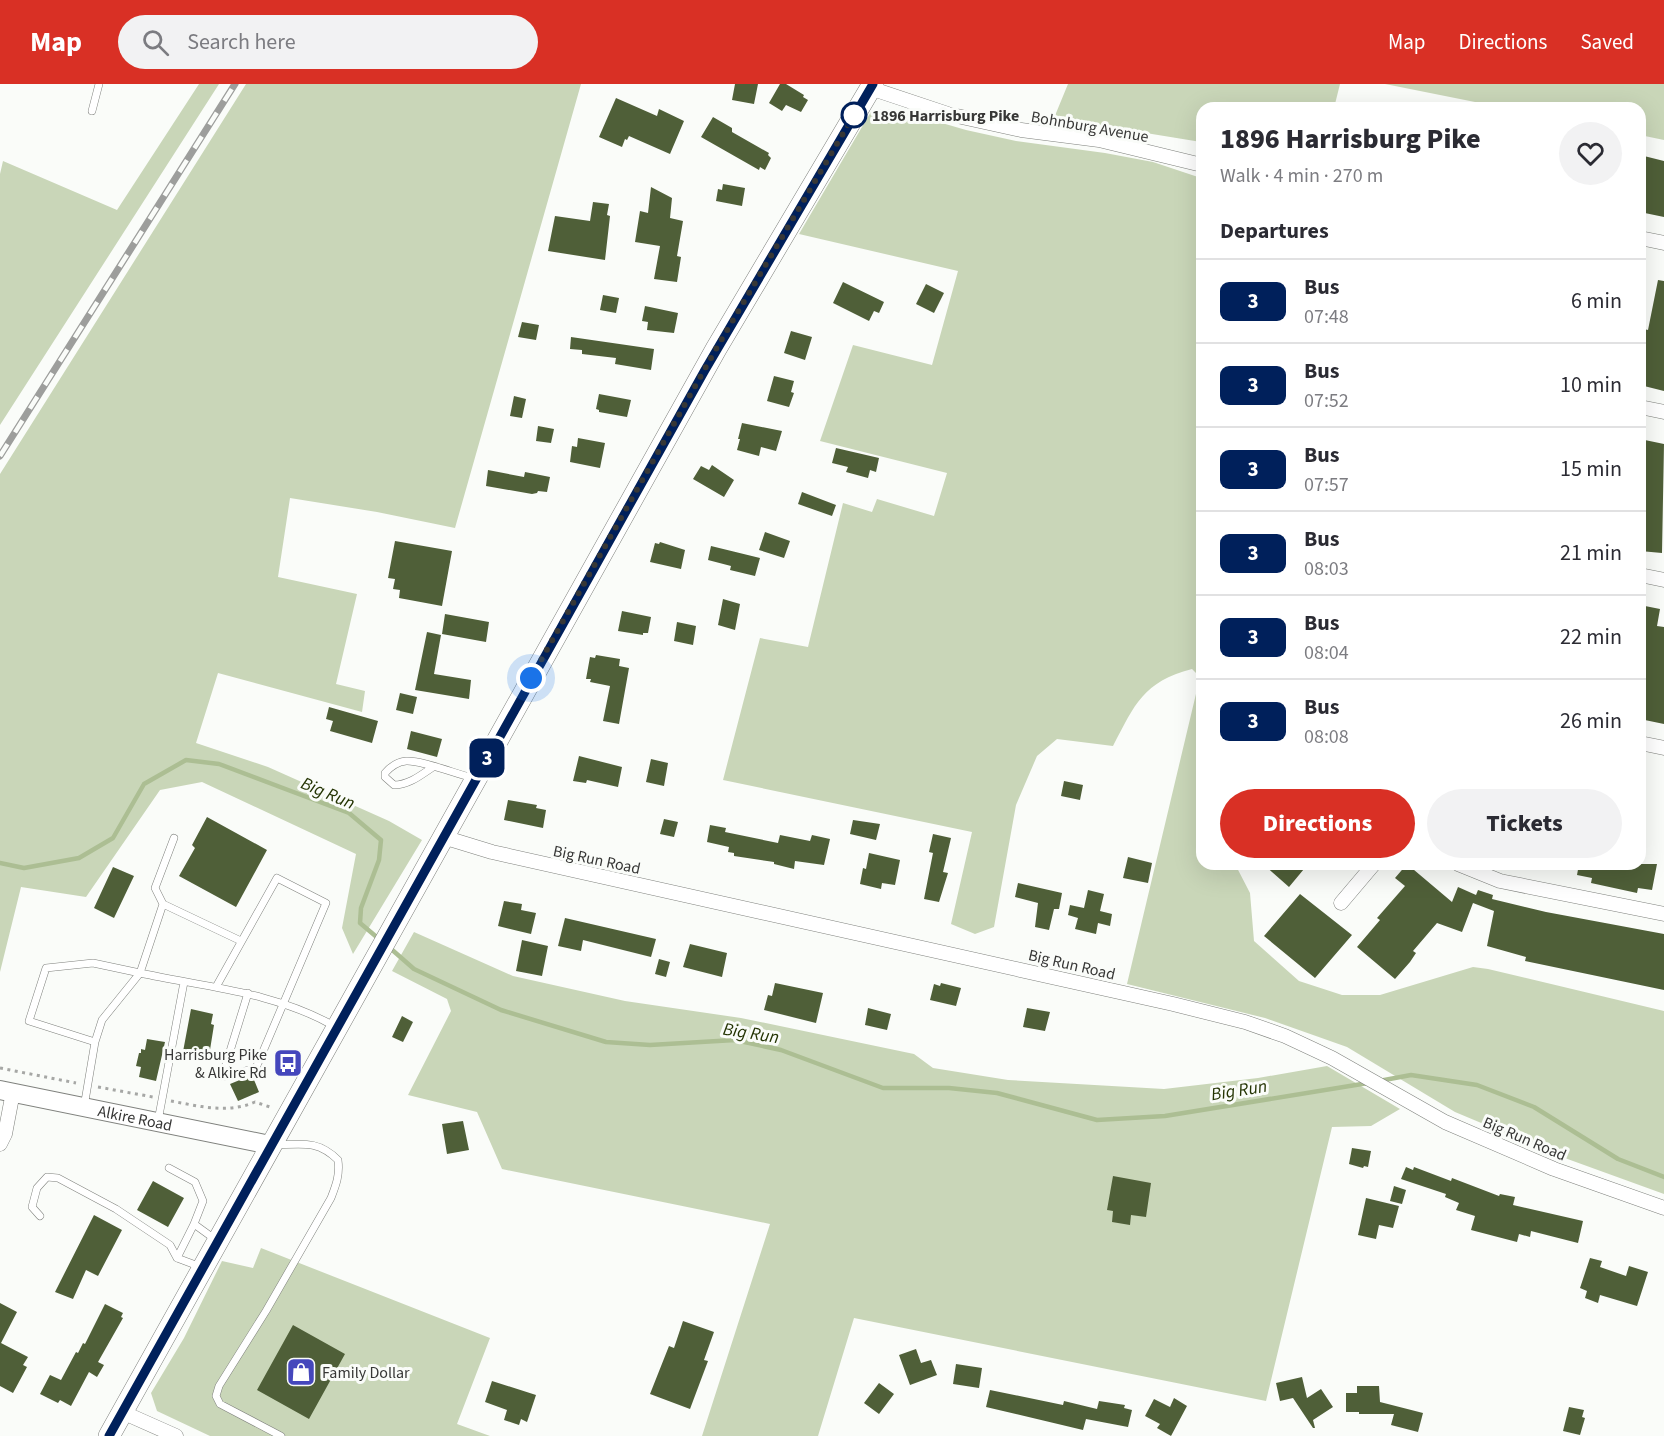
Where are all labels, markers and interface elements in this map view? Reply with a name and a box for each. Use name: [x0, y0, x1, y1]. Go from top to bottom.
search box: [118, 15, 538, 69]
text: Map: [30, 22, 82, 62]
icon: search: [139, 26, 172, 59]
text: Search here: [187, 26, 296, 58]
text: Map: [1388, 27, 1426, 57]
text: Directions: [1459, 27, 1547, 57]
text: Saved: [1580, 27, 1634, 57]
marker: 1896 Harrisburg Pike: [841, 102, 867, 128]
place label: 1896 Harrisburg Pike: [872, 105, 1019, 127]
street label: Bohnburg Avenue: [1029, 106, 1150, 148]
text: 1896 Harrisburg Pike: [1220, 119, 1481, 159]
button: heart: [1559, 122, 1622, 185]
text: Walk · 4 min · 270 m: [1220, 162, 1383, 190]
text: Departures: [1220, 215, 1329, 247]
text: Bus: [1304, 271, 1340, 303]
text: 6 min: [1571, 285, 1622, 317]
text: 3: [1247, 286, 1259, 316]
text: 07:48: [1304, 303, 1349, 331]
text: Bus: [1304, 355, 1340, 387]
text: 10 min: [1560, 369, 1622, 401]
text: 3: [1247, 370, 1259, 400]
text: 07:52: [1304, 387, 1349, 415]
text: Bus: [1304, 439, 1340, 471]
text: 15 min: [1560, 453, 1622, 485]
text: 3: [1247, 454, 1259, 484]
text: 07:57: [1304, 471, 1349, 499]
text: Bus: [1304, 523, 1340, 555]
text: 21 min: [1560, 537, 1622, 569]
text: 3: [1247, 538, 1259, 568]
text: 08:03: [1304, 555, 1349, 583]
text: Bus: [1304, 607, 1340, 639]
text: 22 min: [1560, 621, 1622, 653]
text: 3: [1247, 622, 1259, 652]
text: 08:04: [1304, 639, 1349, 667]
your location: [516, 663, 546, 693]
text: Bus: [1304, 691, 1340, 723]
text: 26 min: [1560, 705, 1622, 737]
text: 3: [1247, 706, 1259, 736]
text: 08:08: [1304, 723, 1349, 751]
line badge: 3: [468, 738, 506, 778]
text: 3: [481, 743, 493, 773]
water label: Big Run: [297, 771, 359, 816]
button: Directions: [1220, 789, 1415, 858]
button: Tickets: [1427, 789, 1622, 858]
street label: Big Run Road: [551, 840, 642, 880]
street label: Big Run Road: [1026, 944, 1117, 986]
water label: Big Run: [721, 1017, 781, 1050]
place label: Harrisburg Pike & Alkire Rd: [164, 1044, 267, 1084]
bus stop icon: Harrisburg Pike & Alkire Rd: [272, 1047, 304, 1079]
water label: Big Run: [1209, 1074, 1269, 1107]
street label: Alkire Road: [96, 1100, 174, 1137]
street label: Big Run Road: [1479, 1111, 1570, 1166]
shop icon: Family Dollar: [285, 1356, 317, 1388]
place label: Family Dollar: [322, 1362, 410, 1384]

